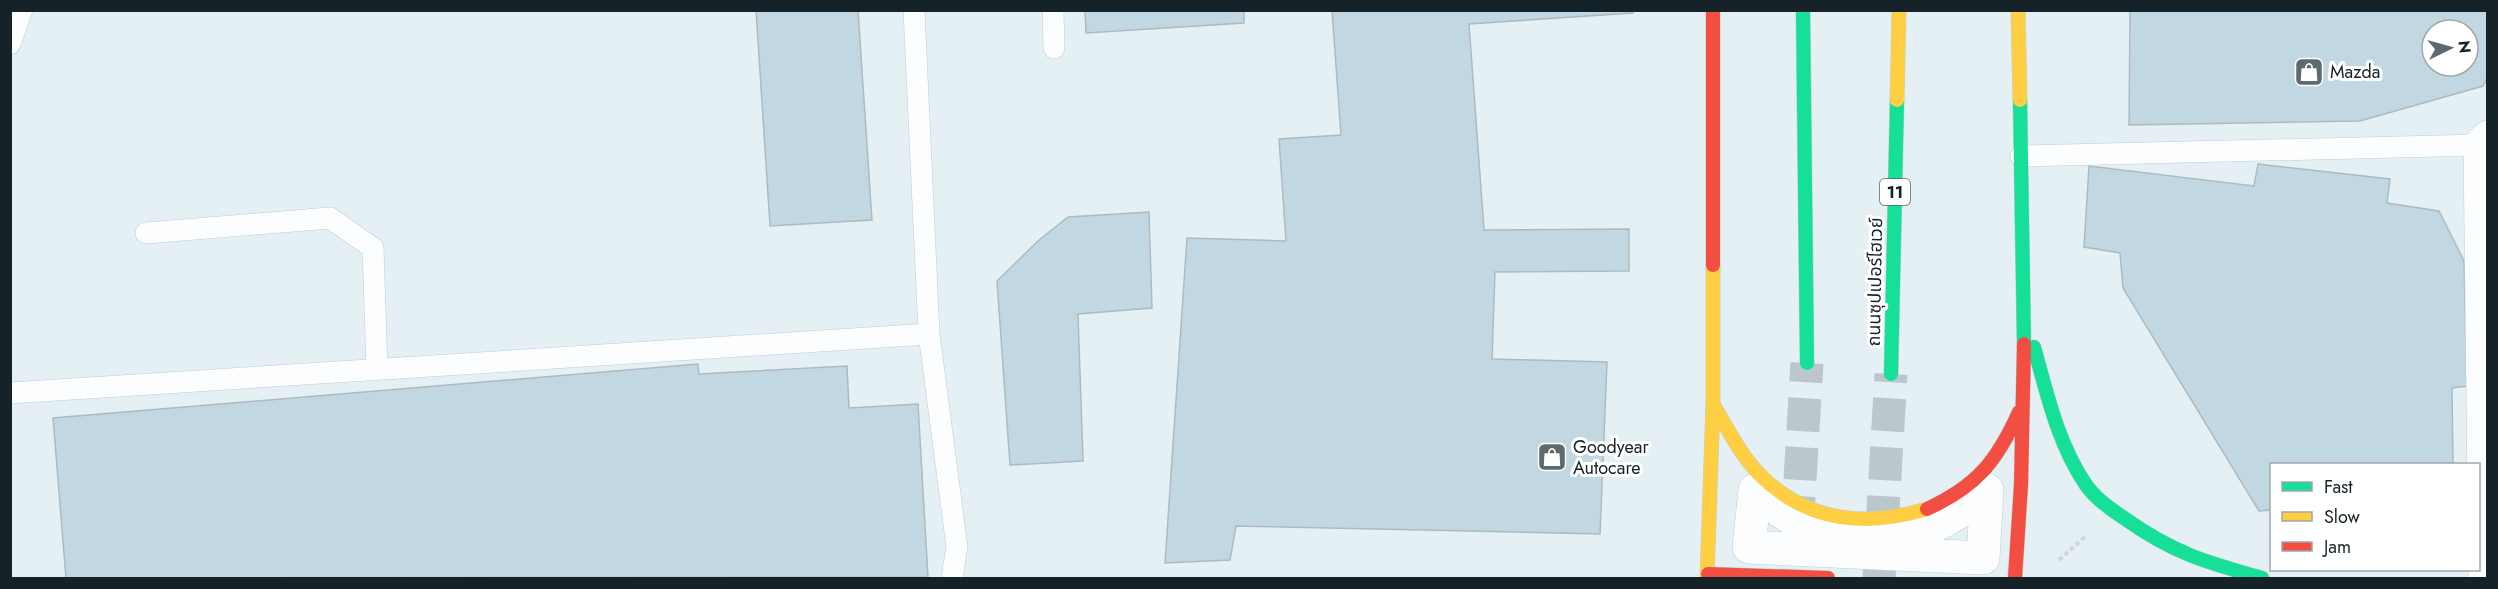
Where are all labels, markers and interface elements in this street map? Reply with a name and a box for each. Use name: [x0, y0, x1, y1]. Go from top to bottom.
north arrow: [2420, 18, 2480, 78]
text: N: [2452, 39, 2476, 54]
shop icon: Mazda: [2293, 56, 2325, 88]
place label: Mazda: [2330, 59, 2380, 85]
road number: 11: [1880, 179, 1910, 205]
street label: ถนนซุปเปอร์ไฮเวย์: [1861, 217, 1889, 347]
place label: Goodyear Autocare: [1573, 434, 1649, 481]
shop icon: Goodyear Autocare: [1536, 441, 1568, 473]
legend: [2270, 463, 2480, 571]
text: Fast: [2324, 474, 2353, 500]
text: Slow: [2324, 504, 2361, 530]
text: Jam: [2322, 534, 2351, 560]

